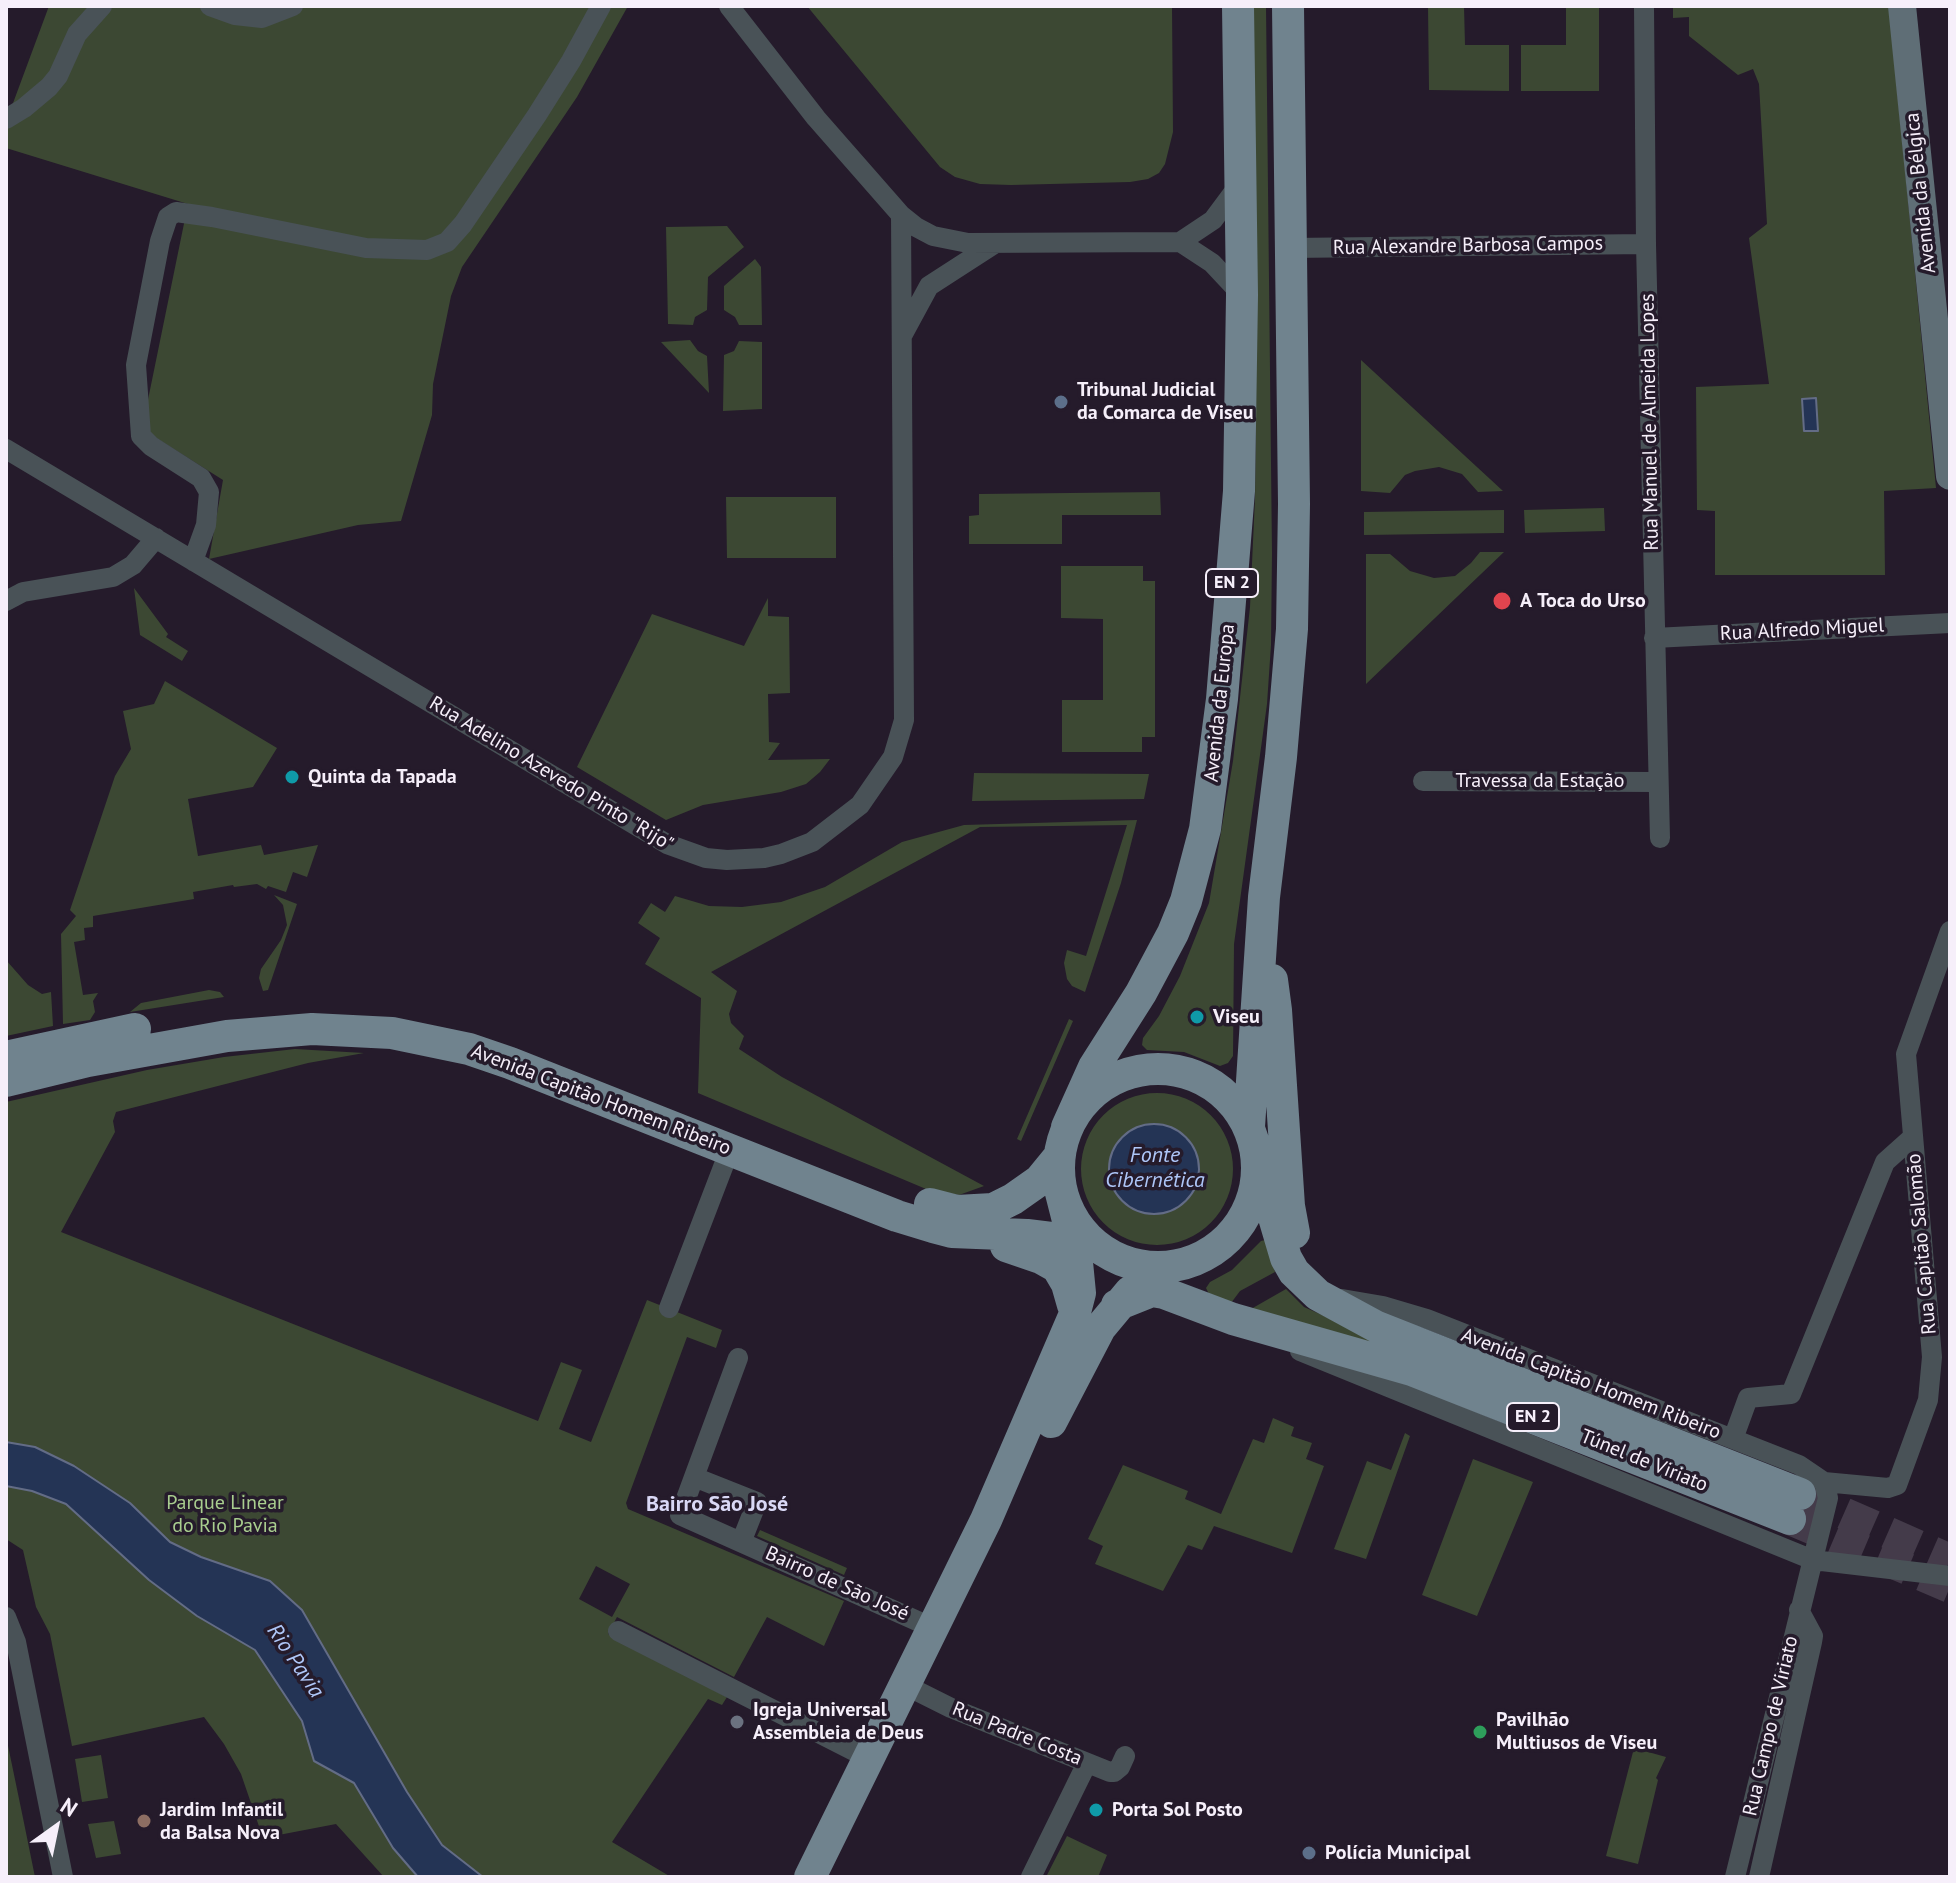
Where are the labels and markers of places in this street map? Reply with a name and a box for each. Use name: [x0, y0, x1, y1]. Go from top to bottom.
place label: Tribunal Judicial da Comarca de Viseu: [1077, 378, 1253, 425]
marker: Tribunal Judicial da Comarca de Viseu: [1052, 393, 1070, 411]
place label: A Toca do Urso: [1520, 589, 1646, 613]
marker: A Toca do Urso: [1491, 590, 1513, 612]
place label: Quinta da Tapada: [308, 765, 457, 789]
marker: Quinta da Tapada: [283, 768, 301, 786]
place label: Viseu: [1213, 1005, 1260, 1029]
marker: Viseu: [1188, 1008, 1206, 1026]
place label: Igreja Universal Assembleia de Deus: [753, 1698, 924, 1745]
place label: Pavilhão Multiusos de Viseu: [1496, 1708, 1657, 1755]
marker: Igreja Universal Assembleia de Deus: [728, 1713, 746, 1731]
marker: Pavilhão Multiusos de Viseu: [1471, 1723, 1489, 1741]
place label: Jardim Infantil da Balsa Nova: [160, 1798, 283, 1845]
place label: Porta Sol Posto: [1112, 1798, 1243, 1822]
marker: Porta Sol Posto: [1087, 1801, 1105, 1819]
marker: Jardim Infantil da Balsa Nova: [135, 1812, 153, 1830]
place label: Polícia Municipal: [1325, 1841, 1470, 1865]
marker: Polícia Municipal: [1300, 1844, 1318, 1862]

